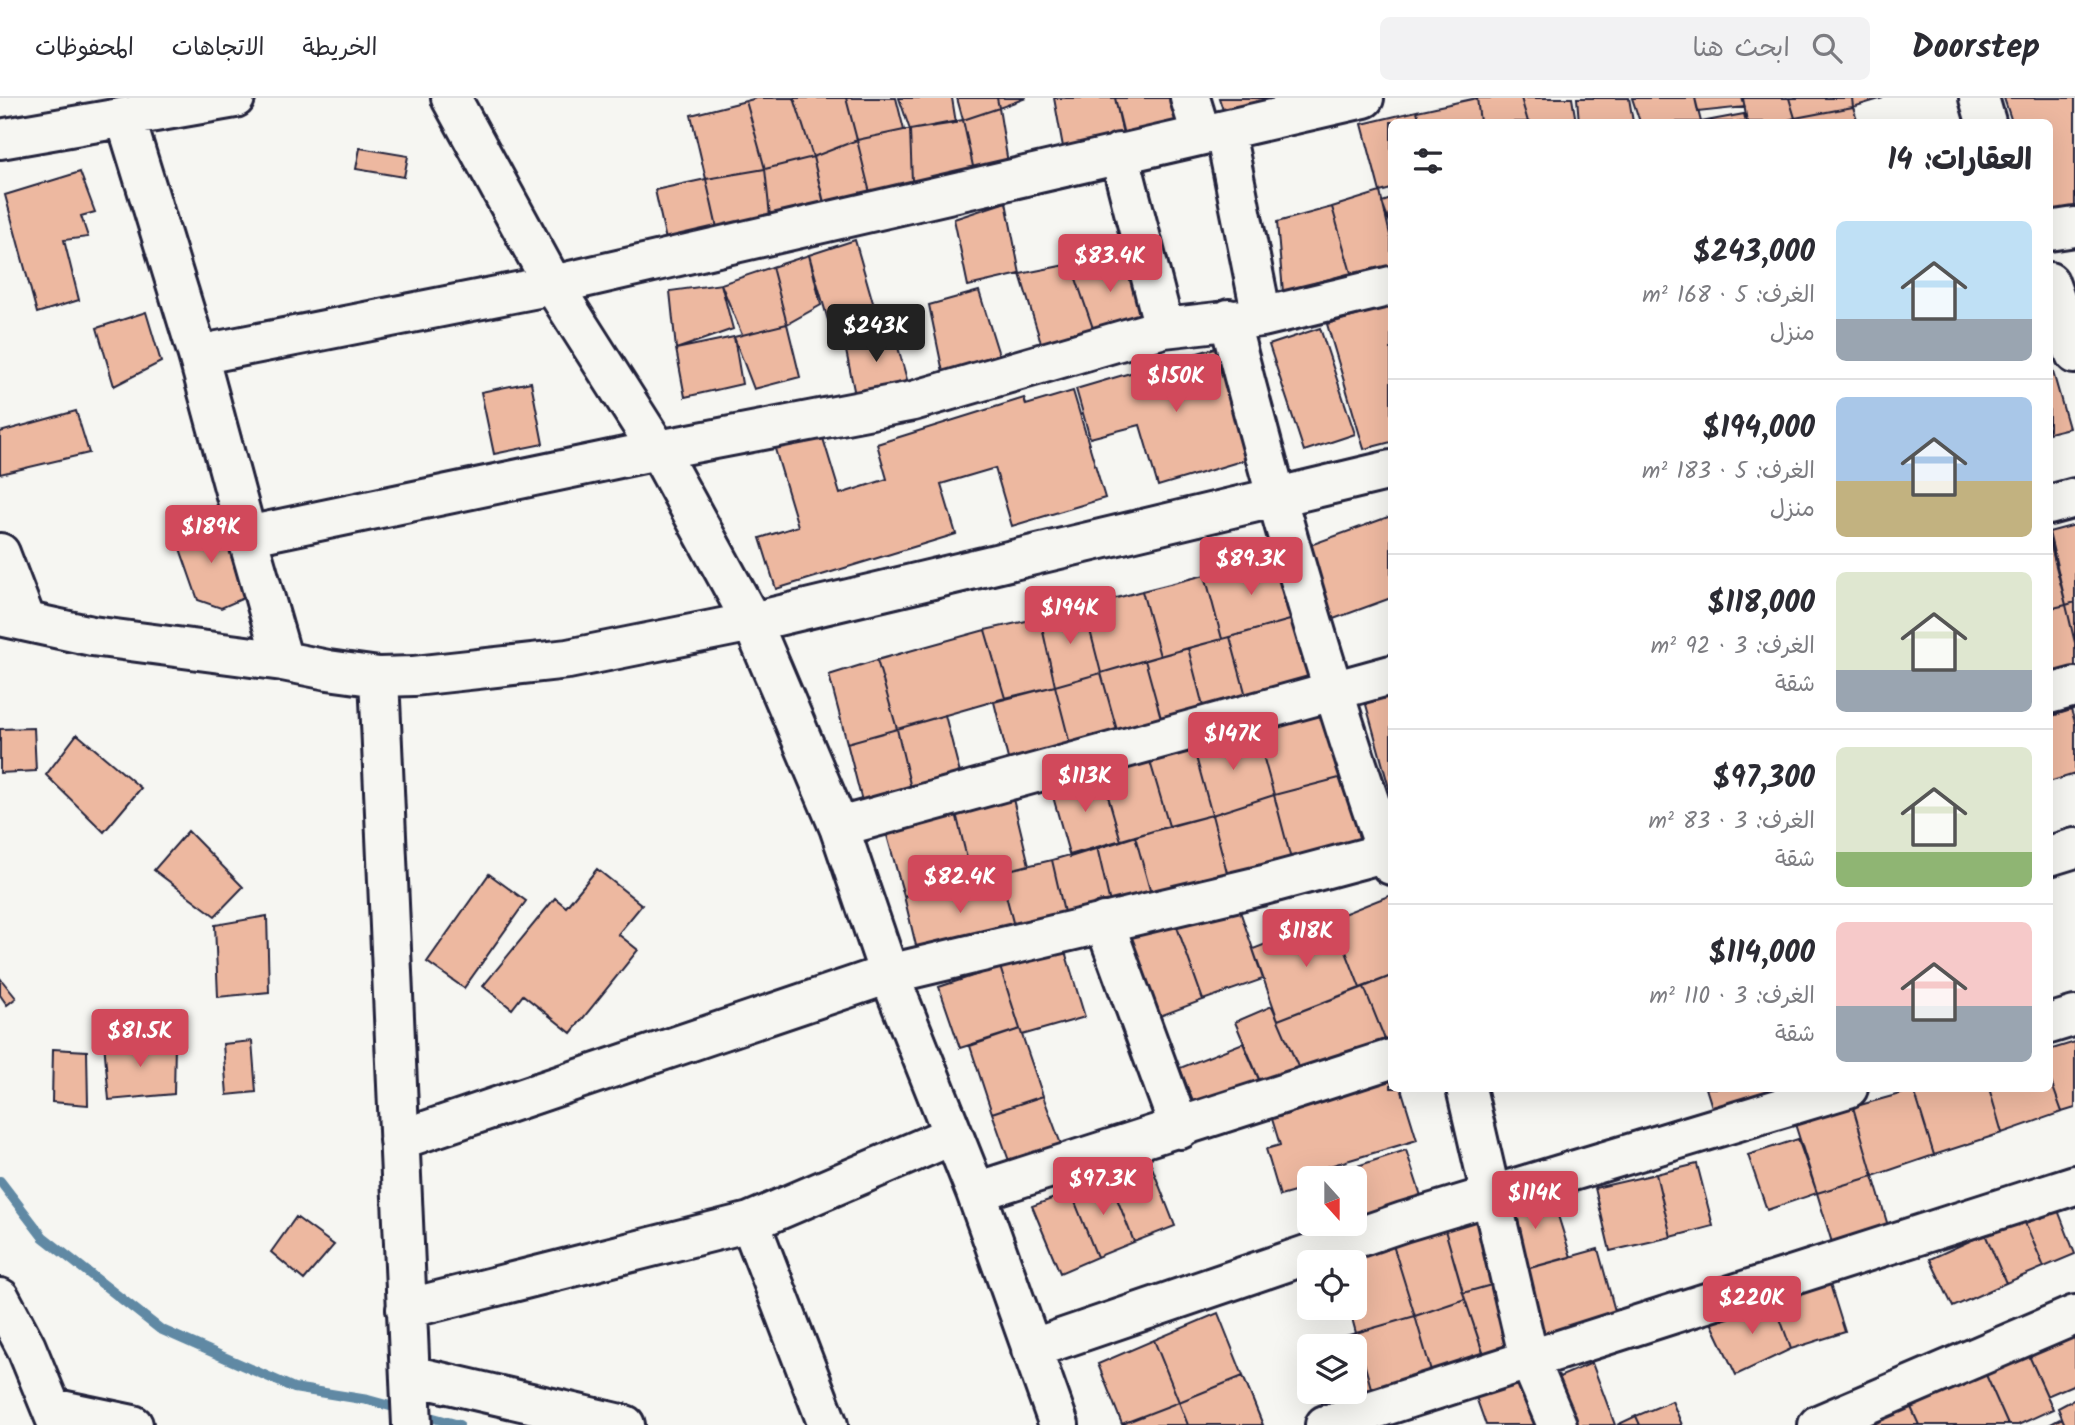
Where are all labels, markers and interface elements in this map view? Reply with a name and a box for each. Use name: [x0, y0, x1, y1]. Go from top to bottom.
search box: [1380, 17, 1870, 80]
text: Doorstep: [1912, 22, 2040, 75]
text: ابحث هنا: [1692, 28, 1790, 70]
text: المحفوظات: [35, 29, 134, 68]
text: الاتجاهات: [172, 29, 265, 68]
text: الخريطة: [303, 29, 377, 68]
icon: search: [1808, 29, 1846, 67]
text: العقارات: 14: [1887, 137, 2032, 185]
icon: filters: [1409, 142, 1447, 180]
text: $243,000: [1693, 229, 1815, 277]
pin: $83.4K: [1053, 234, 1167, 294]
text: $83.4K: [1074, 239, 1146, 275]
icon: home: [1892, 249, 1976, 333]
text: الغرف: 5 · 168 m²: [1642, 278, 1815, 314]
pin: $243K: [827, 304, 925, 364]
text: $243K: [843, 309, 909, 345]
text: منزل: [1770, 316, 1815, 352]
pin: $150K: [1127, 354, 1225, 414]
text: $150K: [1147, 359, 1205, 395]
text: $194,000: [1703, 405, 1815, 453]
icon: home: [1892, 425, 1976, 509]
text: الغرف: 5 · 183 m²: [1642, 454, 1815, 490]
text: منزل: [1770, 492, 1815, 528]
pin: $189K: [162, 505, 260, 565]
text: $189K: [181, 510, 241, 546]
pin: $89.3K: [1194, 538, 1308, 597]
text: $89.3K: [1216, 542, 1286, 578]
text: $118,000: [1707, 580, 1815, 628]
pin: $194K: [1021, 587, 1119, 646]
text: $194K: [1041, 591, 1099, 627]
icon: home: [1892, 600, 1976, 684]
text: الغرف: 3 · 92 m²: [1651, 629, 1815, 665]
text: شقة: [1775, 667, 1815, 703]
pin: $147K: [1184, 712, 1282, 772]
text: $147K: [1204, 717, 1262, 753]
pin: $113K: [1036, 754, 1134, 814]
text: $97,300: [1713, 755, 1815, 803]
text: $113K: [1058, 759, 1112, 795]
icon: home: [1892, 775, 1976, 859]
text: الغرف: 3 · 83 m²: [1648, 804, 1815, 840]
text: شقة: [1775, 842, 1815, 878]
pin: $82.4K: [903, 856, 1017, 915]
text: $82.4K: [924, 860, 996, 896]
pin: $118K: [1257, 910, 1355, 969]
text: $118K: [1279, 914, 1333, 950]
text: $114,000: [1709, 930, 1815, 978]
icon: home: [1892, 950, 1976, 1034]
text: الغرف: 3 · 110 m²: [1649, 979, 1815, 1015]
pin: $81.5K: [83, 1010, 197, 1069]
text: $81.5K: [107, 1014, 173, 1050]
text: شقة: [1775, 1017, 1815, 1053]
pin: $97.3K: [1046, 1158, 1160, 1217]
text: $97.3K: [1069, 1162, 1137, 1198]
north arrow: [1297, 1166, 1367, 1236]
map controls: [1297, 1166, 1367, 1404]
pin: $114K: [1486, 1172, 1584, 1231]
text: $114K: [1508, 1176, 1562, 1212]
button: locate: [1297, 1250, 1367, 1320]
pin: $220K: [1703, 1276, 1801, 1336]
text: $220K: [1719, 1281, 1785, 1317]
button: layers: [1297, 1334, 1367, 1404]

